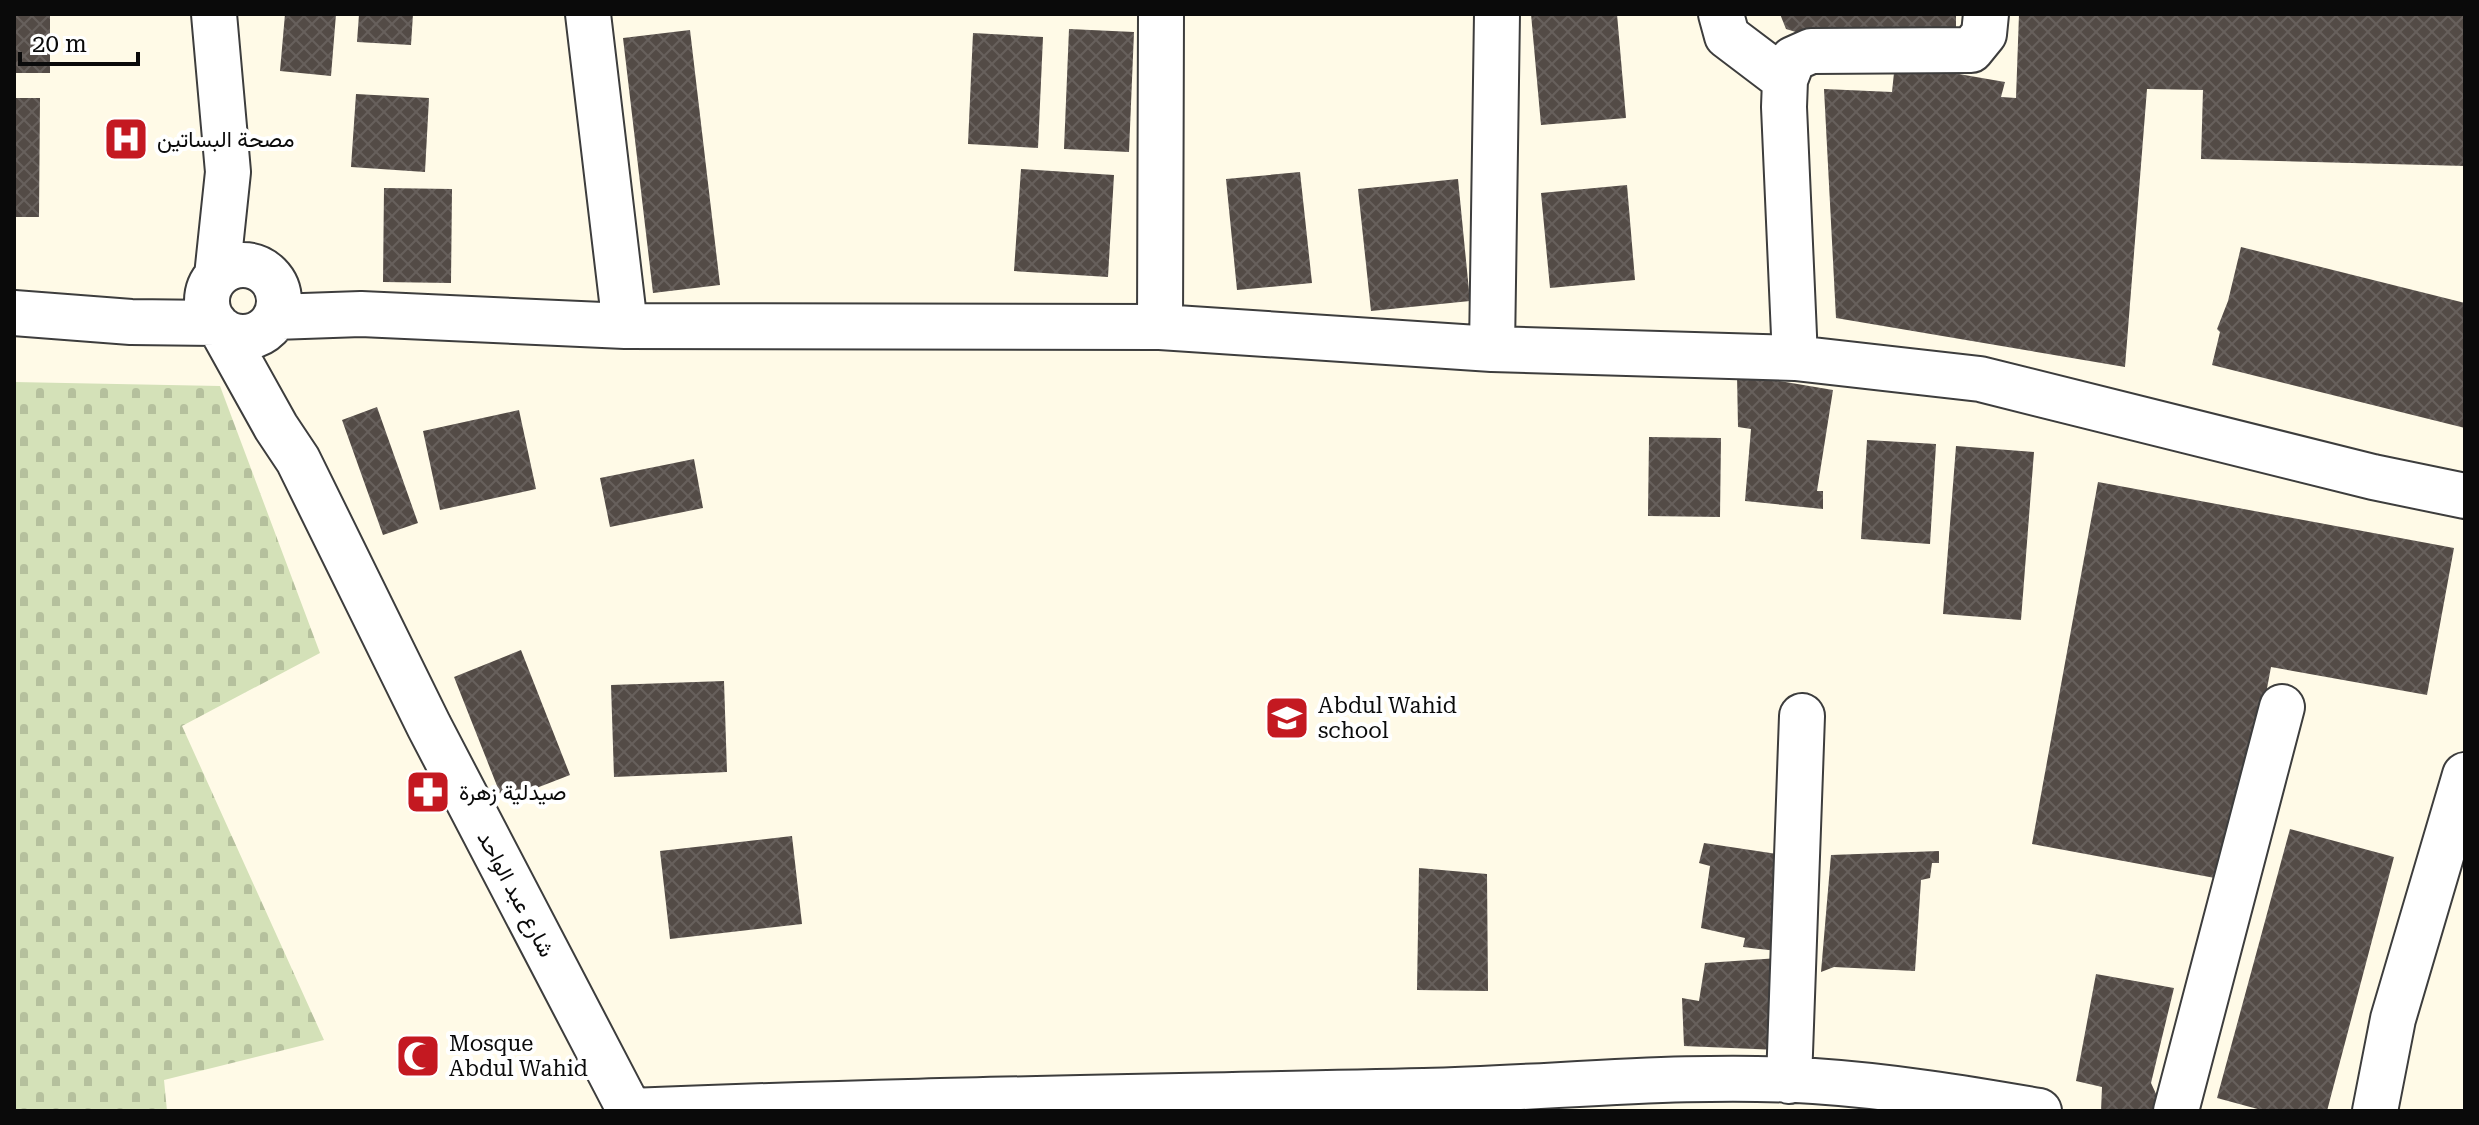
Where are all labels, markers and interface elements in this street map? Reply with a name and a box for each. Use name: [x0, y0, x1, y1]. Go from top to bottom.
scale bar: [20, 16, 138, 66]
text: 20 m: [32, 30, 87, 58]
hospital icon: مصحة البساتين: [102, 115, 150, 163]
place label: مصحة البساتين: [157, 127, 294, 153]
place label: Abdul Wahid school: [1318, 693, 1457, 743]
school or university icon: Abdul Wahid school: [1263, 694, 1311, 742]
pharmacy icon: صيدلية زهرة: [404, 768, 452, 816]
place label: صيدلية زهرة: [459, 780, 567, 806]
street label: شارع عبد الواحد: [471, 827, 560, 962]
place label: Mosque Abdul Wahid: [449, 1031, 588, 1081]
mosque icon: Mosque Abdul Wahid: [394, 1032, 442, 1080]

